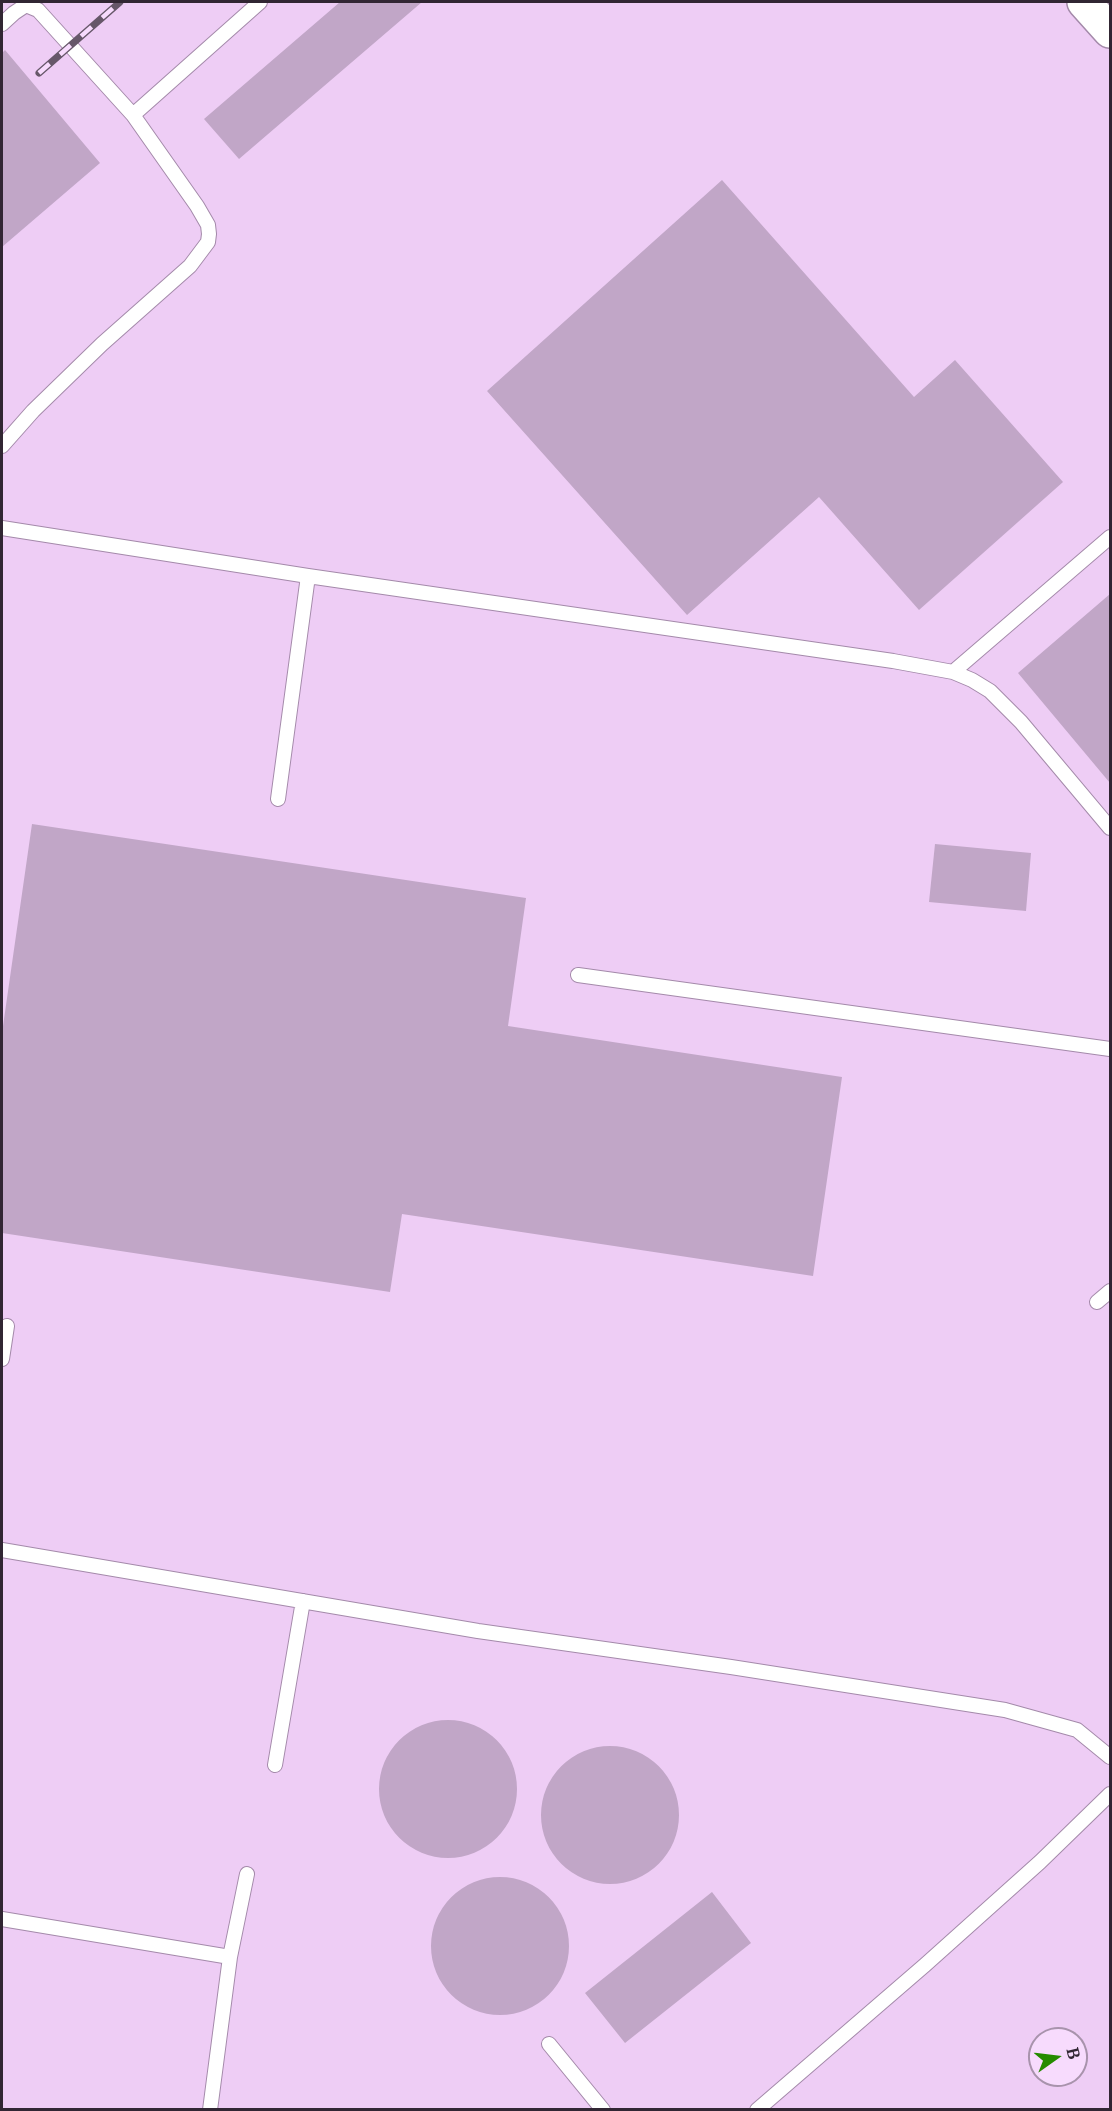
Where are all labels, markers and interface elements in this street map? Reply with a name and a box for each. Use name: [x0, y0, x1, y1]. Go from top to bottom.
north arrow: [1028, 2027, 1088, 2087]
text: B: [1062, 2045, 1085, 2061]

